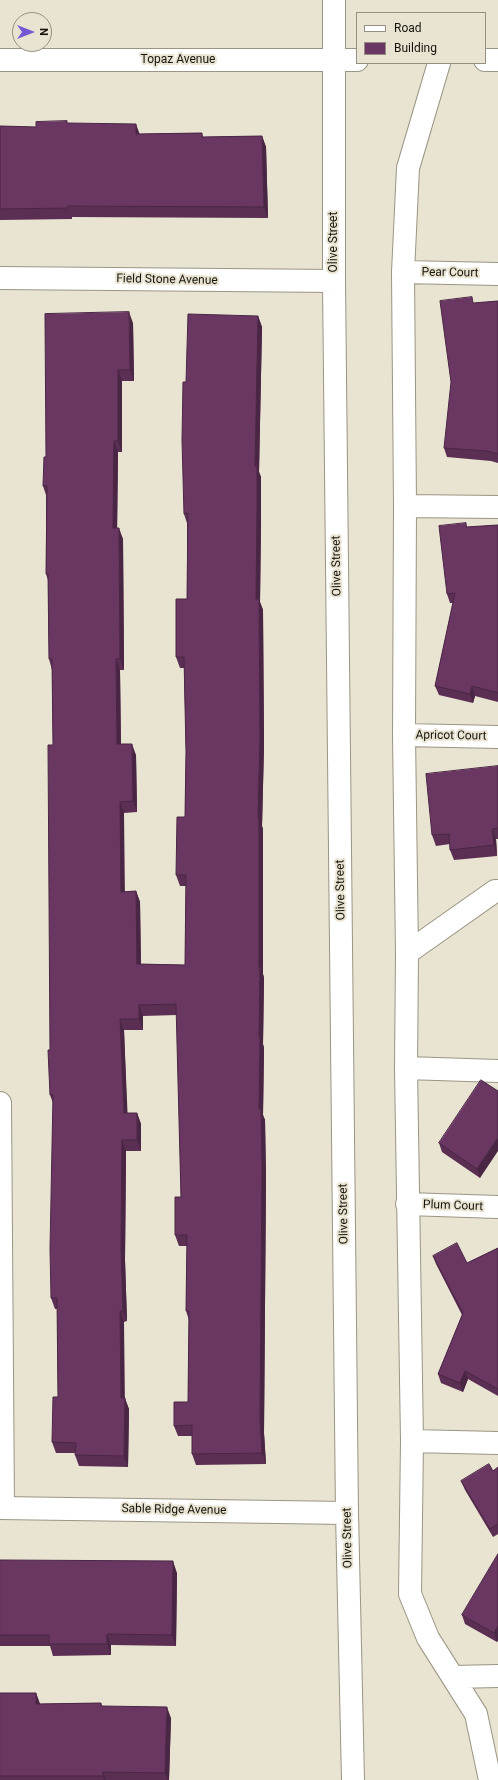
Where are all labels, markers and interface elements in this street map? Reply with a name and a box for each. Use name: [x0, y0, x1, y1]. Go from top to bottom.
north arrow: [12, 12, 52, 52]
legend: [356, 12, 486, 64]
text: Road: [394, 21, 422, 35]
text: N: [37, 28, 50, 36]
text: Building: [394, 41, 437, 55]
street label: Topaz Avenue: [141, 53, 215, 67]
street label: Olive Street: [327, 212, 341, 272]
street label: Pear Court: [421, 265, 479, 281]
street label: Field Stone Avenue: [116, 272, 218, 288]
street label: Olive Street: [329, 535, 345, 597]
street label: Apricot Court: [415, 728, 487, 744]
street label: Olive Street: [333, 859, 349, 921]
street label: Olive Street: [336, 1183, 352, 1245]
street label: Plum Court: [423, 1198, 483, 1214]
street label: Sable Ridge Avenue: [121, 1502, 227, 1518]
street label: Olive Street: [340, 1507, 356, 1569]

